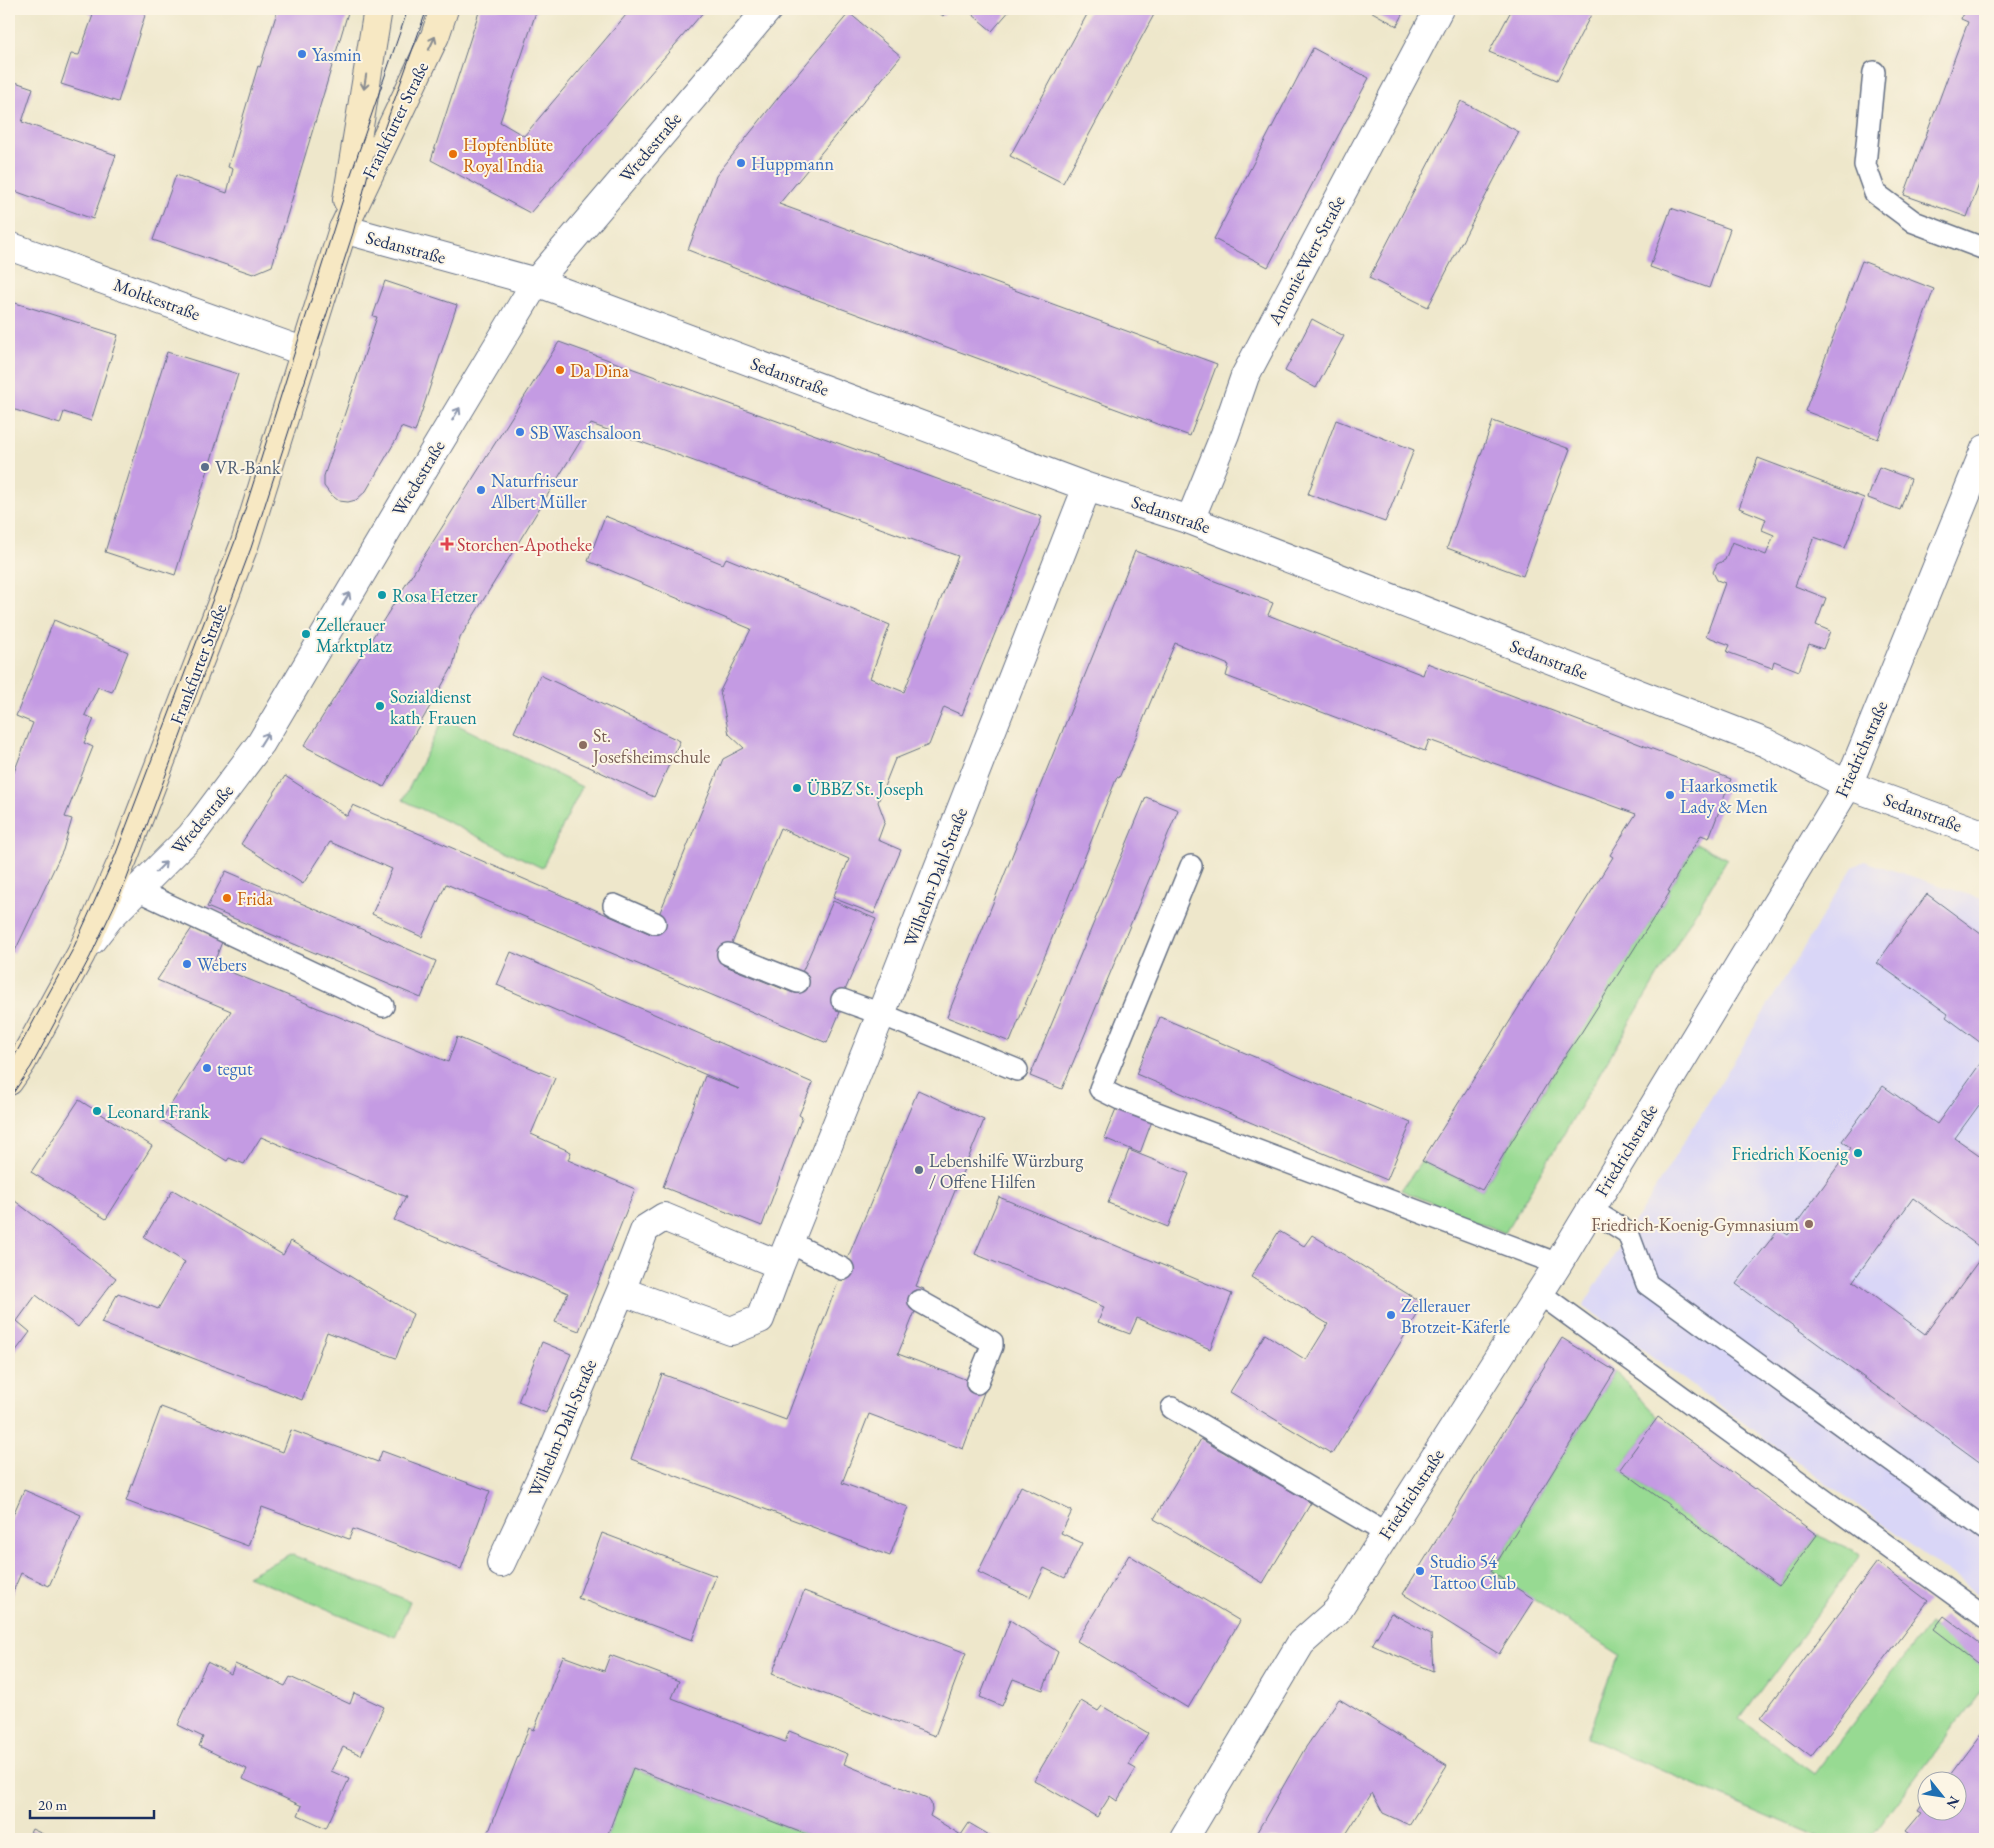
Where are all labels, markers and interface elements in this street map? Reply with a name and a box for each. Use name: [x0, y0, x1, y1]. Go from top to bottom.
one-way arrow: [428, 36, 437, 51]
place label: Yasmin: [312, 43, 362, 66]
marker: Yasmin: [296, 48, 308, 60]
street label: Frankfurter Straße: [357, 58, 433, 182]
one-way arrow: [359, 74, 369, 90]
street label: Wredestraße: [614, 107, 686, 187]
place label: Hopfenblüte Royal India: [463, 133, 553, 177]
marker: Hopfenblüte Royal India: [447, 148, 459, 160]
place label: Huppmann: [751, 152, 834, 175]
marker: Huppmann: [735, 157, 747, 169]
street label: Antonie-Werr-Straße: [1262, 191, 1350, 329]
street label: Sedanstraße: [364, 225, 448, 269]
street label: Moltkestraße: [110, 273, 204, 325]
street label: Sedanstraße: [748, 351, 832, 401]
place label: Da Dina: [570, 359, 630, 382]
marker: Da Dina: [554, 364, 566, 376]
one-way arrow: [452, 407, 462, 421]
place label: SB Waschsaloon: [530, 421, 642, 444]
marker: SB Waschsaloon: [514, 426, 526, 438]
street label: Wredestraße: [386, 436, 450, 520]
place label: VR-Bank: [215, 456, 281, 479]
marker: VR-Bank: [199, 461, 211, 473]
place label: Naturfriseur Albert Müller: [490, 469, 587, 513]
marker: Naturfriseur Albert Müller: [475, 484, 487, 496]
street label: Sedanstraße: [1129, 490, 1213, 538]
place label: Storchen-Apotheke: [457, 533, 592, 556]
marker: Storchen-Apotheke: [441, 538, 453, 550]
place label: Rosa Hetzer: [392, 584, 477, 607]
marker: Rosa Hetzer: [376, 589, 388, 601]
one-way arrow: [342, 592, 352, 606]
street label: Frankfurter Straße: [164, 601, 232, 727]
place label: Zellerauer Marktplatz: [316, 613, 392, 657]
marker: Zellerauer Marktplatz: [300, 628, 312, 640]
street label: Sedanstraße: [1507, 634, 1591, 684]
place label: Sozialdienst kath. Frauen: [390, 685, 477, 729]
street label: Friedrichstraße: [1829, 697, 1893, 801]
marker: Sozialdienst kath. Frauen: [374, 700, 386, 712]
place label: St. Josefsheimschule: [591, 724, 710, 768]
one-way arrow: [259, 732, 269, 746]
marker: St. Josefsheimschule: [577, 739, 589, 751]
place label: Haarkosmetik Lady & Men: [1680, 774, 1778, 818]
place label: ÜBBZ St. Joseph: [807, 777, 924, 800]
street label: Wredestraße: [166, 779, 238, 859]
marker: ÜBBZ St. Joseph: [791, 782, 803, 794]
street label: Sedanstraße: [1881, 787, 1965, 837]
marker: Haarkosmetik Lady & Men: [1664, 789, 1676, 801]
street label: Wilhelm-Dahl-Straße: [898, 804, 972, 950]
one-way arrow: [154, 861, 167, 873]
place label: Frida: [237, 887, 274, 910]
marker: Frida: [221, 892, 233, 904]
place label: Webers: [197, 953, 247, 976]
marker: Webers: [181, 958, 193, 970]
place label: tegut: [217, 1057, 253, 1080]
marker: tegut: [201, 1062, 213, 1074]
place label: Leonard Frank: [107, 1100, 210, 1123]
street label: Friedrichstraße: [1590, 1100, 1662, 1200]
marker: Leonard Frank: [91, 1105, 103, 1117]
place label: Friedrich Koenig: [1732, 1142, 1848, 1165]
marker: Friedrich Koenig: [1852, 1147, 1864, 1159]
place label: Lebenshilfe Würzburg / Offene Hilfen: [929, 1149, 1084, 1193]
marker: Lebenshilfe Würzburg / Offene Hilfen: [913, 1164, 925, 1176]
place label: Friedrich-Koenig-Gymnasium: [1591, 1213, 1799, 1236]
marker: Friedrich-Koenig-Gymnasium: [1803, 1218, 1815, 1230]
place label: Zellerauer Brotzeit-Käferle: [1401, 1294, 1510, 1338]
marker: Zellerauer Brotzeit-Käferle: [1385, 1309, 1397, 1321]
street label: Wilhelm-Dahl-Straße: [523, 1356, 601, 1500]
street label: Friedrichstraße: [1373, 1444, 1449, 1544]
place label: Studio 54 Tattoo Club: [1430, 1550, 1516, 1594]
marker: Studio 54 Tattoo Club: [1414, 1565, 1426, 1577]
north arrow: [1916, 1770, 1966, 1820]
scale bar: [30, 1788, 154, 1820]
text: N: [1942, 1793, 1964, 1812]
text: 20 m: [38, 1795, 67, 1814]

